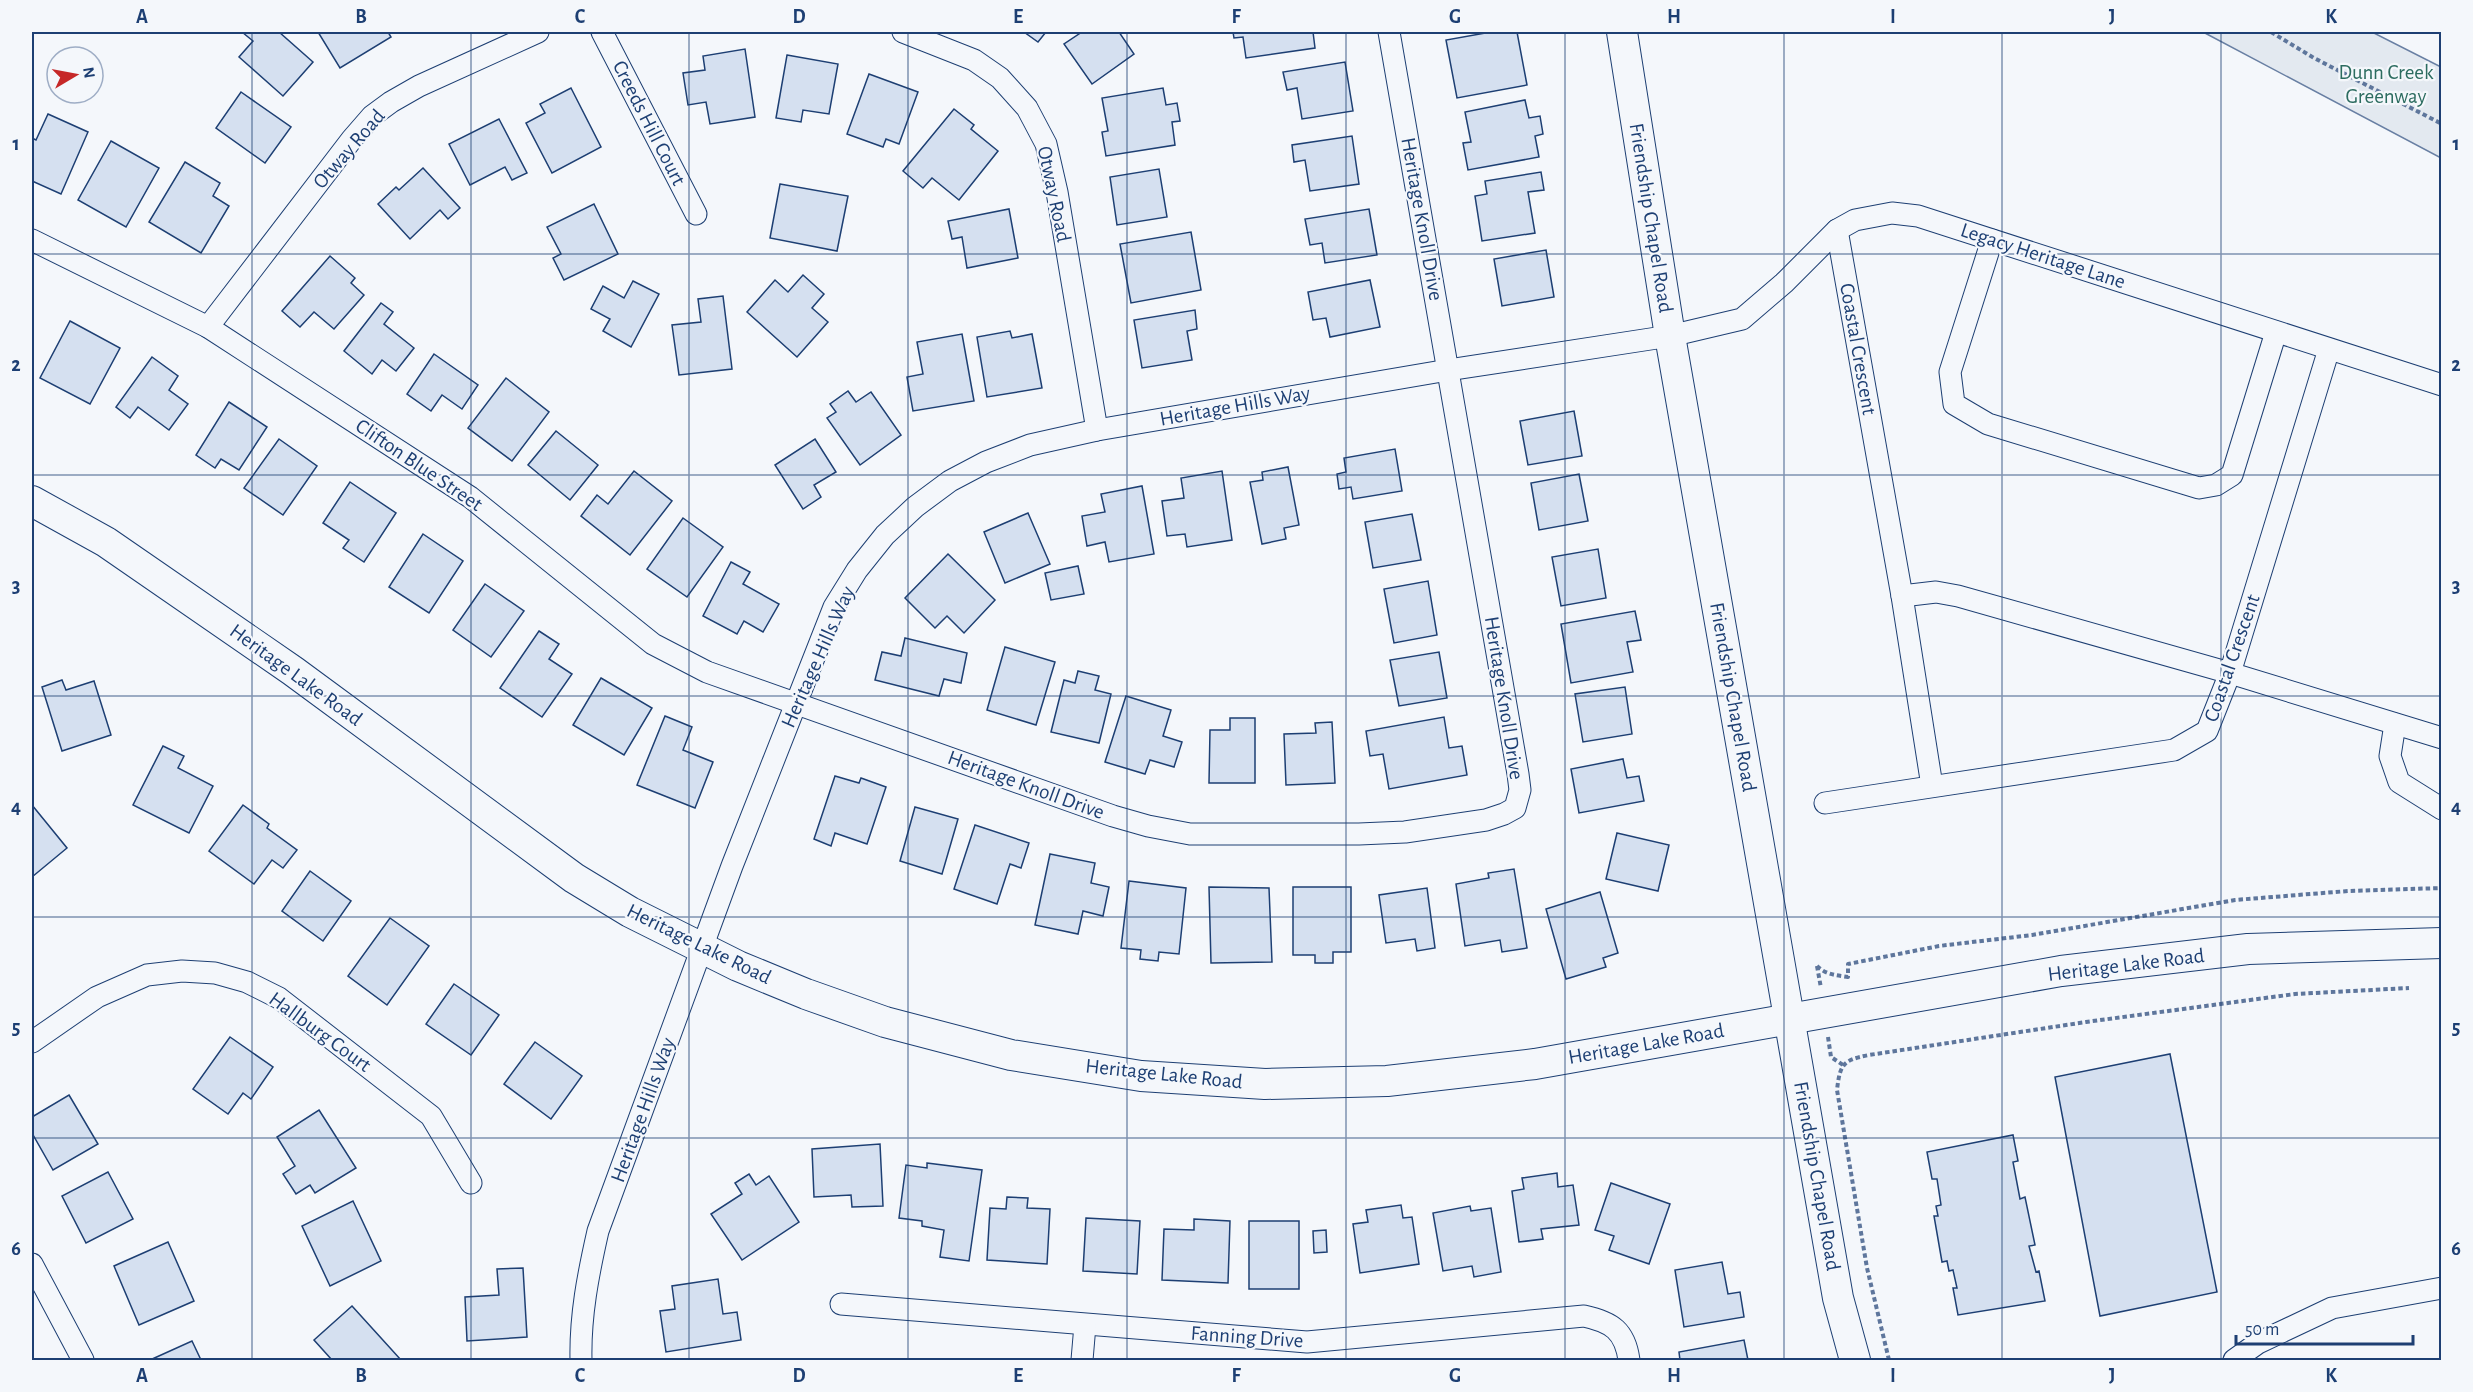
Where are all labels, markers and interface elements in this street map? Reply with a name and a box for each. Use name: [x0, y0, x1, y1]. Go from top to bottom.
text: A: [136, 7, 148, 27]
text: B: [355, 7, 367, 27]
text: C: [575, 7, 586, 27]
text: D: [792, 7, 806, 27]
text: E: [1013, 7, 1023, 27]
text: F: [1231, 7, 1241, 27]
text: G: [1449, 7, 1461, 27]
text: H: [1667, 7, 1681, 27]
text: I: [1890, 7, 1896, 27]
text: J: [2109, 7, 2115, 27]
text: K: [2325, 7, 2337, 27]
north arrow: [45, 45, 105, 105]
street label: Creeds Hill Court: [609, 57, 690, 189]
park label: Dunn Creek Greenway: [2338, 62, 2434, 107]
text: N: [80, 66, 98, 79]
street label: Otway Road: [309, 105, 389, 193]
street label: Friendship Chapel Road: [1626, 122, 1676, 315]
text: 1: [12, 134, 20, 154]
text: 1: [2452, 134, 2460, 154]
street label: Heritage Knoll Drive: [1397, 136, 1447, 302]
street label: Otway Road: [1034, 144, 1074, 244]
street label: Legacy Heritage Lane: [1958, 219, 2128, 293]
street label: Coastal Crescent: [1836, 282, 1880, 417]
text: 2: [11, 355, 21, 375]
text: 2: [2451, 355, 2461, 375]
street label: Heritage Hills Way: [1158, 382, 1312, 430]
street label: Clifton Blue Street: [352, 415, 487, 515]
text: 3: [12, 576, 20, 596]
text: 3: [2452, 576, 2460, 596]
street label: Heritage Hills Way: [777, 583, 859, 731]
street label: Coastal Crescent: [2200, 591, 2264, 724]
street label: Friendship Chapel Road: [1706, 601, 1760, 793]
street label: Heritage Knoll Drive: [1481, 615, 1527, 781]
street label: Heritage Lake Road: [226, 620, 366, 730]
street label: Heritage Knoll Drive: [945, 747, 1107, 823]
text: 4: [11, 797, 21, 817]
text: 4: [2451, 797, 2461, 817]
street label: Heritage Lake Road: [623, 900, 775, 988]
street label: Heritage Lake Road: [2046, 945, 2206, 985]
street label: Hallburg Court: [265, 988, 375, 1076]
text: 5: [12, 1018, 20, 1038]
text: 5: [2452, 1018, 2460, 1038]
street label: Heritage Lake Road: [1566, 1020, 1726, 1068]
street label: Heritage Hills Way: [607, 1035, 679, 1185]
street label: Heritage Lake Road: [1084, 1055, 1244, 1093]
street label: Friendship Chapel Road: [1790, 1080, 1844, 1272]
text: 6: [11, 1239, 21, 1259]
text: 6: [2451, 1239, 2461, 1259]
scale bar: [2236, 1308, 2413, 1346]
text: 50 m: [2245, 1321, 2279, 1339]
street label: Fanning Drive: [1190, 1323, 1304, 1351]
text: A: [136, 1366, 148, 1386]
text: B: [355, 1366, 367, 1386]
text: C: [575, 1366, 586, 1386]
text: D: [792, 1366, 806, 1386]
text: E: [1013, 1366, 1023, 1386]
text: F: [1231, 1366, 1241, 1386]
text: G: [1449, 1366, 1461, 1386]
text: H: [1667, 1366, 1681, 1386]
text: I: [1890, 1366, 1896, 1386]
text: J: [2109, 1366, 2115, 1386]
text: K: [2325, 1366, 2337, 1386]

